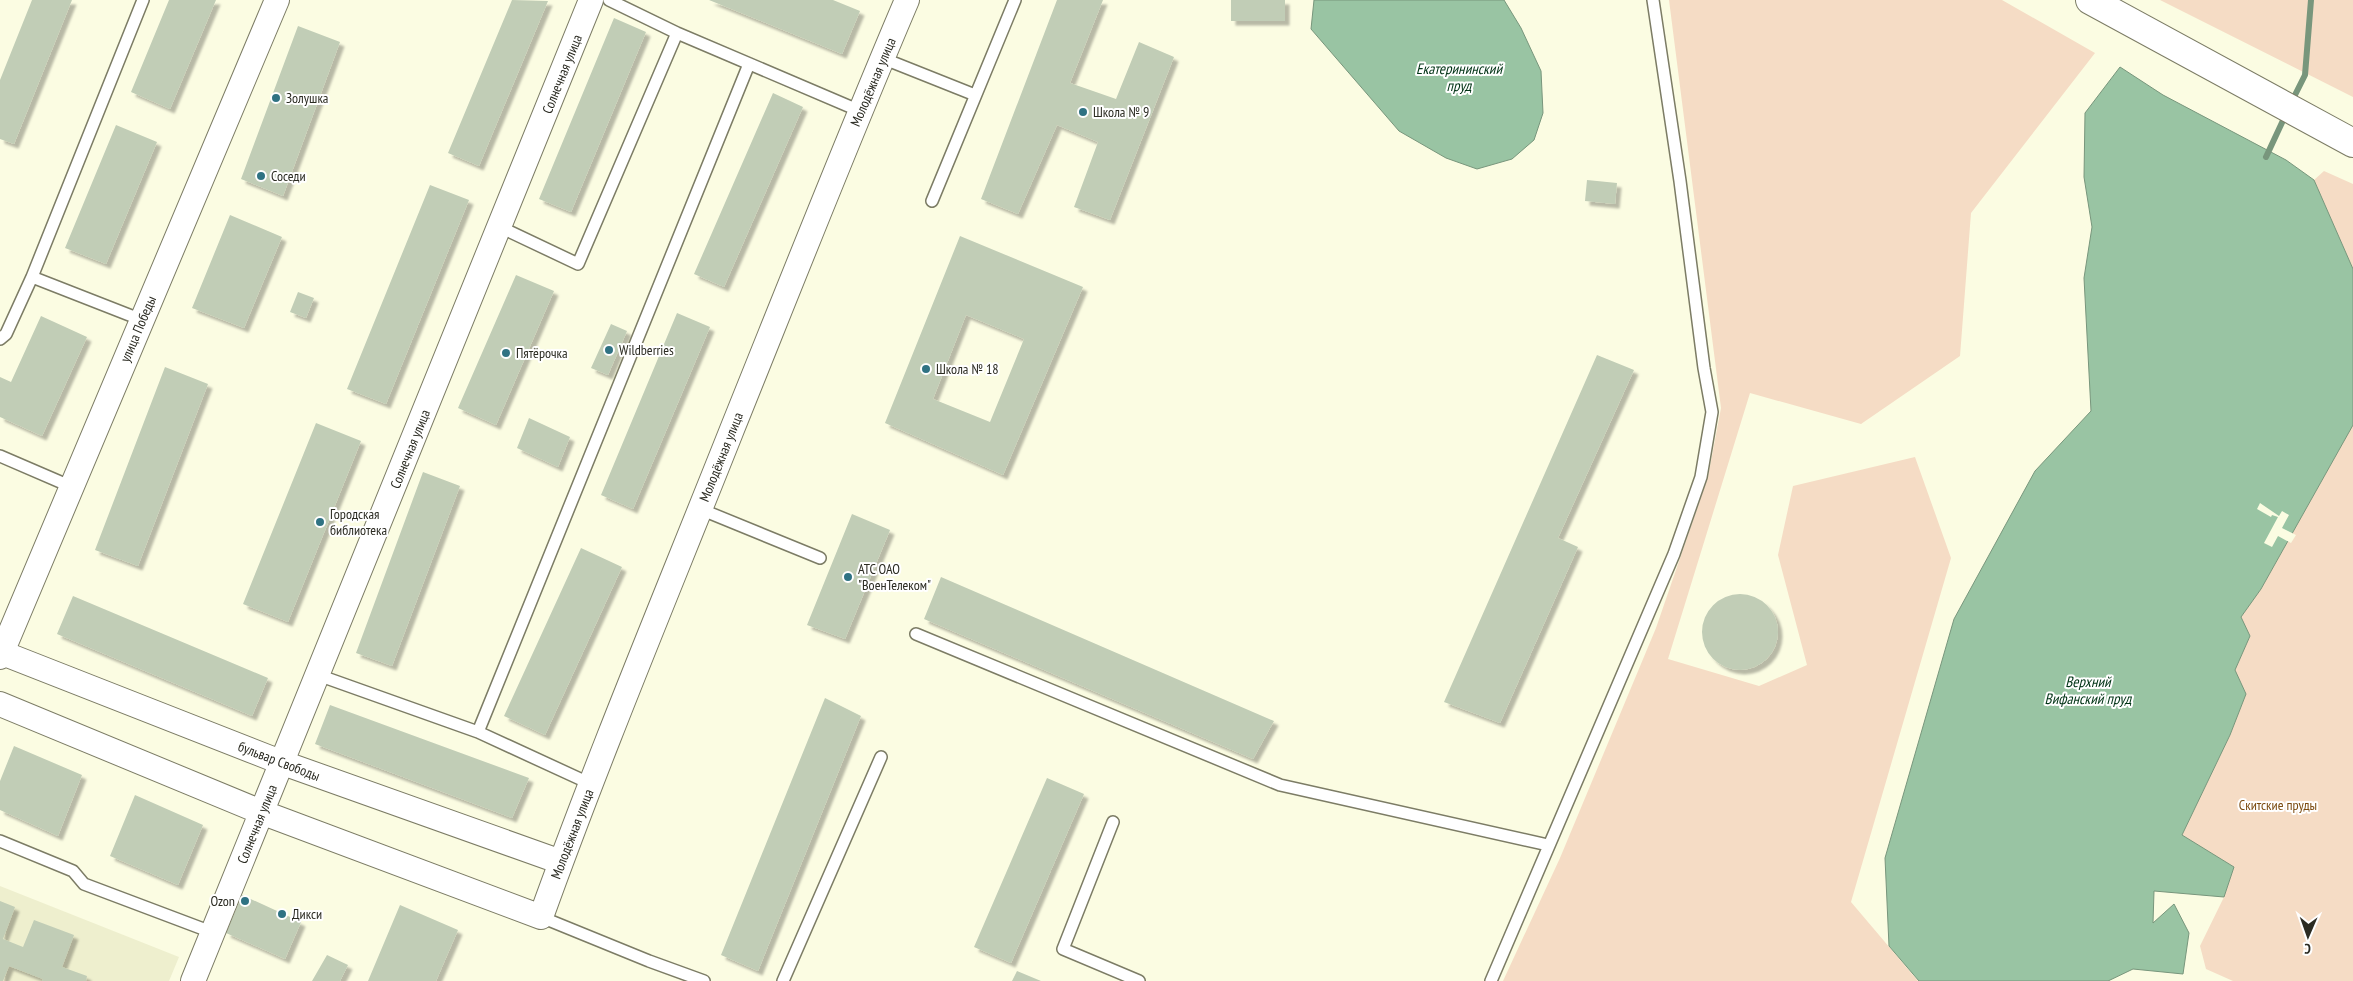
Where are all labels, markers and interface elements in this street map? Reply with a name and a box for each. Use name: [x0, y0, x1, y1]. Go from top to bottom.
street label: Солнечная улица: [538, 32, 586, 116]
street label: Молодёжная улица: [846, 35, 900, 129]
water label: Екатерининский пруд: [1416, 59, 1503, 95]
place label: Золушка: [286, 89, 328, 107]
marker: Золушка: [270, 92, 282, 104]
place label: Школа № 9: [1093, 103, 1149, 121]
marker: Школа № 9: [1077, 106, 1089, 118]
place label: Соседи: [271, 167, 306, 185]
marker: Соседи: [255, 170, 267, 182]
street label: улица Победы: [116, 293, 160, 365]
place label: Wildberries: [619, 341, 674, 359]
place label: Пятёрочка: [516, 344, 568, 362]
marker: Wildberries: [603, 344, 615, 356]
marker: Пятёрочка: [500, 347, 512, 359]
place label: Школа № 18: [936, 360, 999, 378]
marker: Школа № 18: [920, 363, 932, 375]
street label: Солнечная улица: [386, 407, 434, 491]
street label: Молодёжная улица: [695, 410, 747, 504]
place label: Городская библиотека: [330, 505, 387, 539]
marker: Городская библиотека: [314, 516, 326, 528]
place label: АТС ОАО "ВоенТелеком": [858, 560, 931, 594]
marker: АТС ОАО "ВоенТелеком": [842, 571, 854, 583]
water label: Верхний Вифанский пруд: [2045, 672, 2133, 708]
street label: бульвар Свободы: [236, 737, 322, 785]
street label: Солнечная улица: [233, 782, 281, 866]
street label: Молодёжная улица: [547, 787, 597, 881]
park label: Скитские пруды: [2239, 796, 2317, 814]
place label: Ozon: [210, 892, 235, 910]
marker: Ozon: [239, 895, 251, 907]
place label: Дикси: [292, 905, 322, 923]
marker: Дикси: [276, 908, 288, 920]
north arrow: [2283, 911, 2333, 961]
text: С: [2303, 940, 2311, 958]

